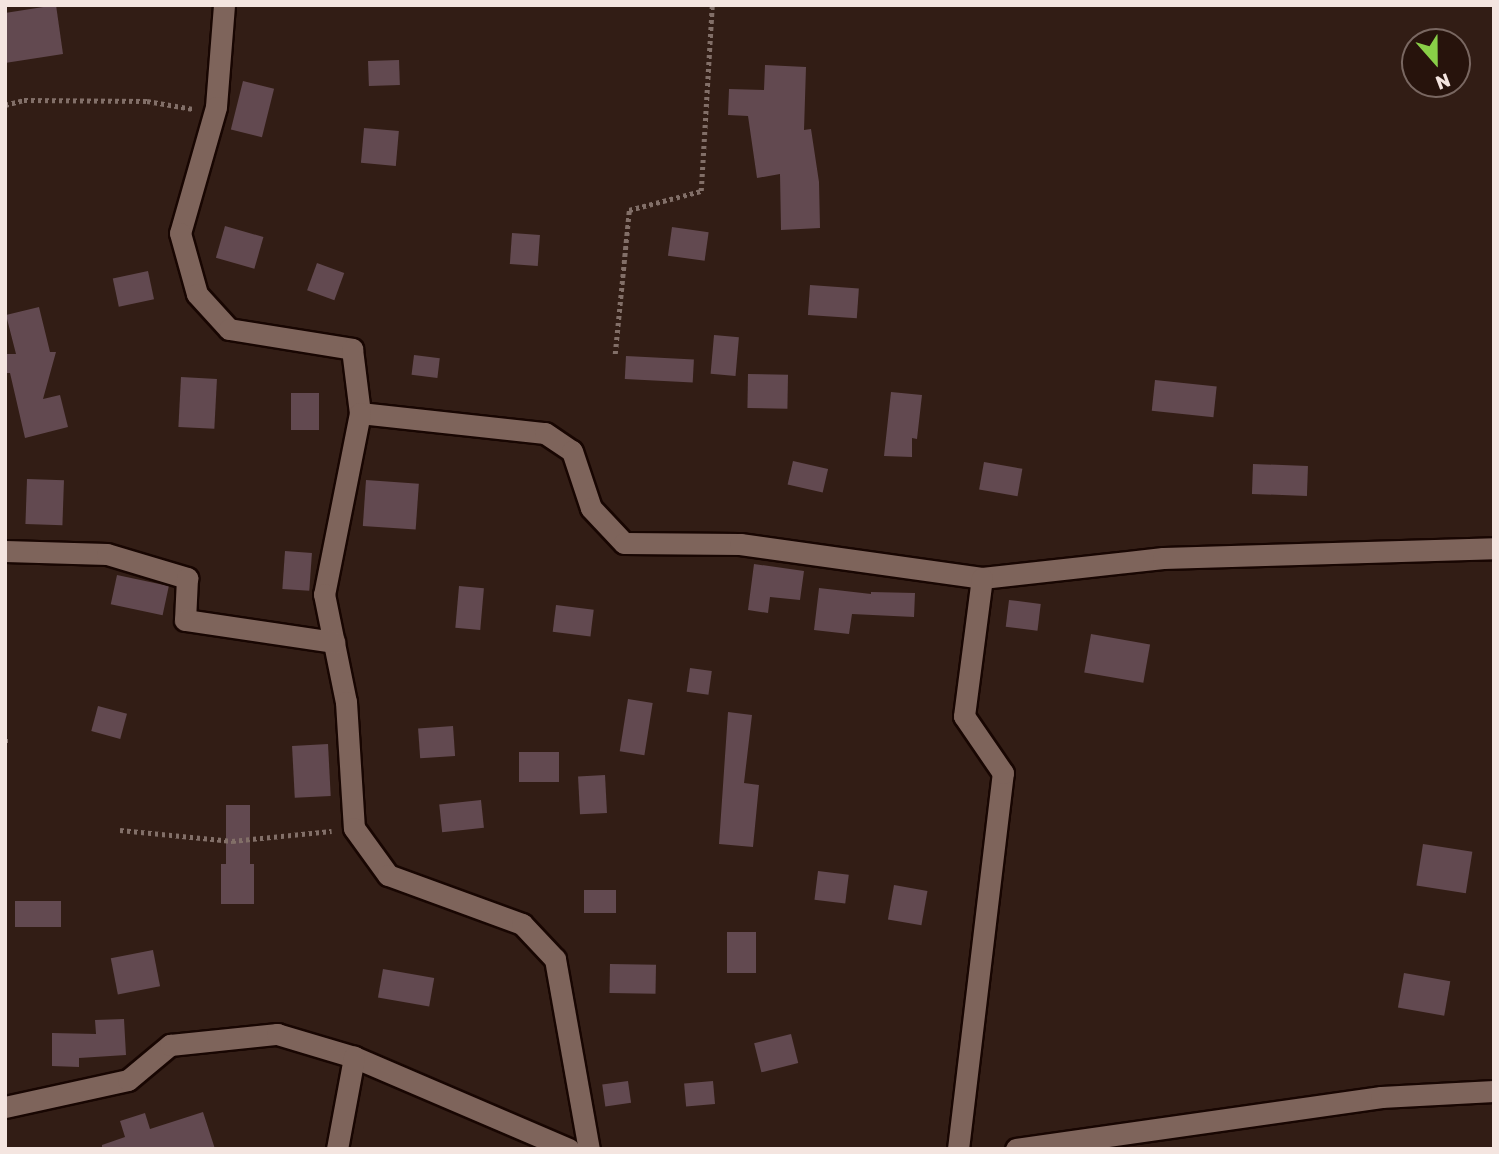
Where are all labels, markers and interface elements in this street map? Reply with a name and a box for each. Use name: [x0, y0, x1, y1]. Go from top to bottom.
north arrow: [1401, 28, 1471, 98]
text: N: [1432, 68, 1453, 94]

